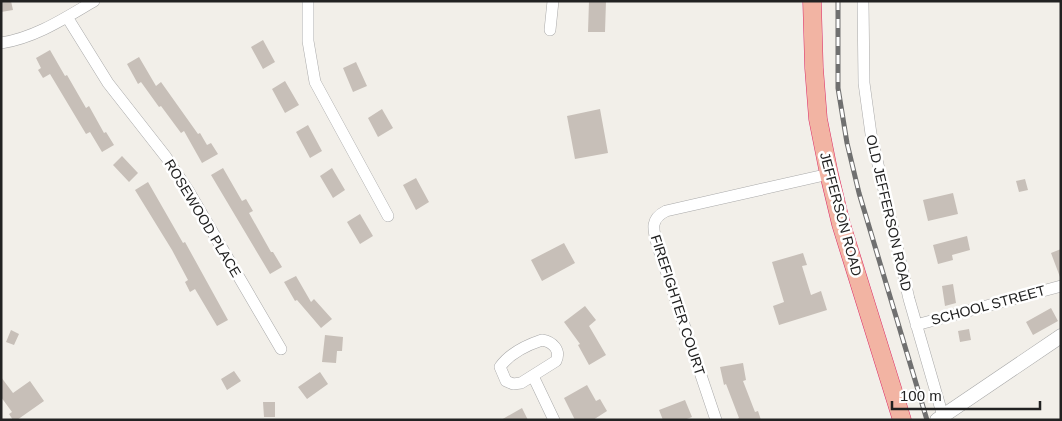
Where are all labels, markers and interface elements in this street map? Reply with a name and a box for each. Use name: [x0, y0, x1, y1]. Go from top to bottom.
street label: OLD JEFFERSON ROAD: [863, 133, 915, 293]
street label: JEFFERSON ROAD: [817, 150, 865, 278]
street label: ROSEWOOD PLACE: [161, 156, 245, 280]
street label: FIREFIGHTER COURT: [648, 233, 708, 378]
street label: SCHOOL STREET: [929, 282, 1047, 328]
scale bar: [892, 378, 1040, 410]
text: 100 m: [900, 387, 942, 404]

